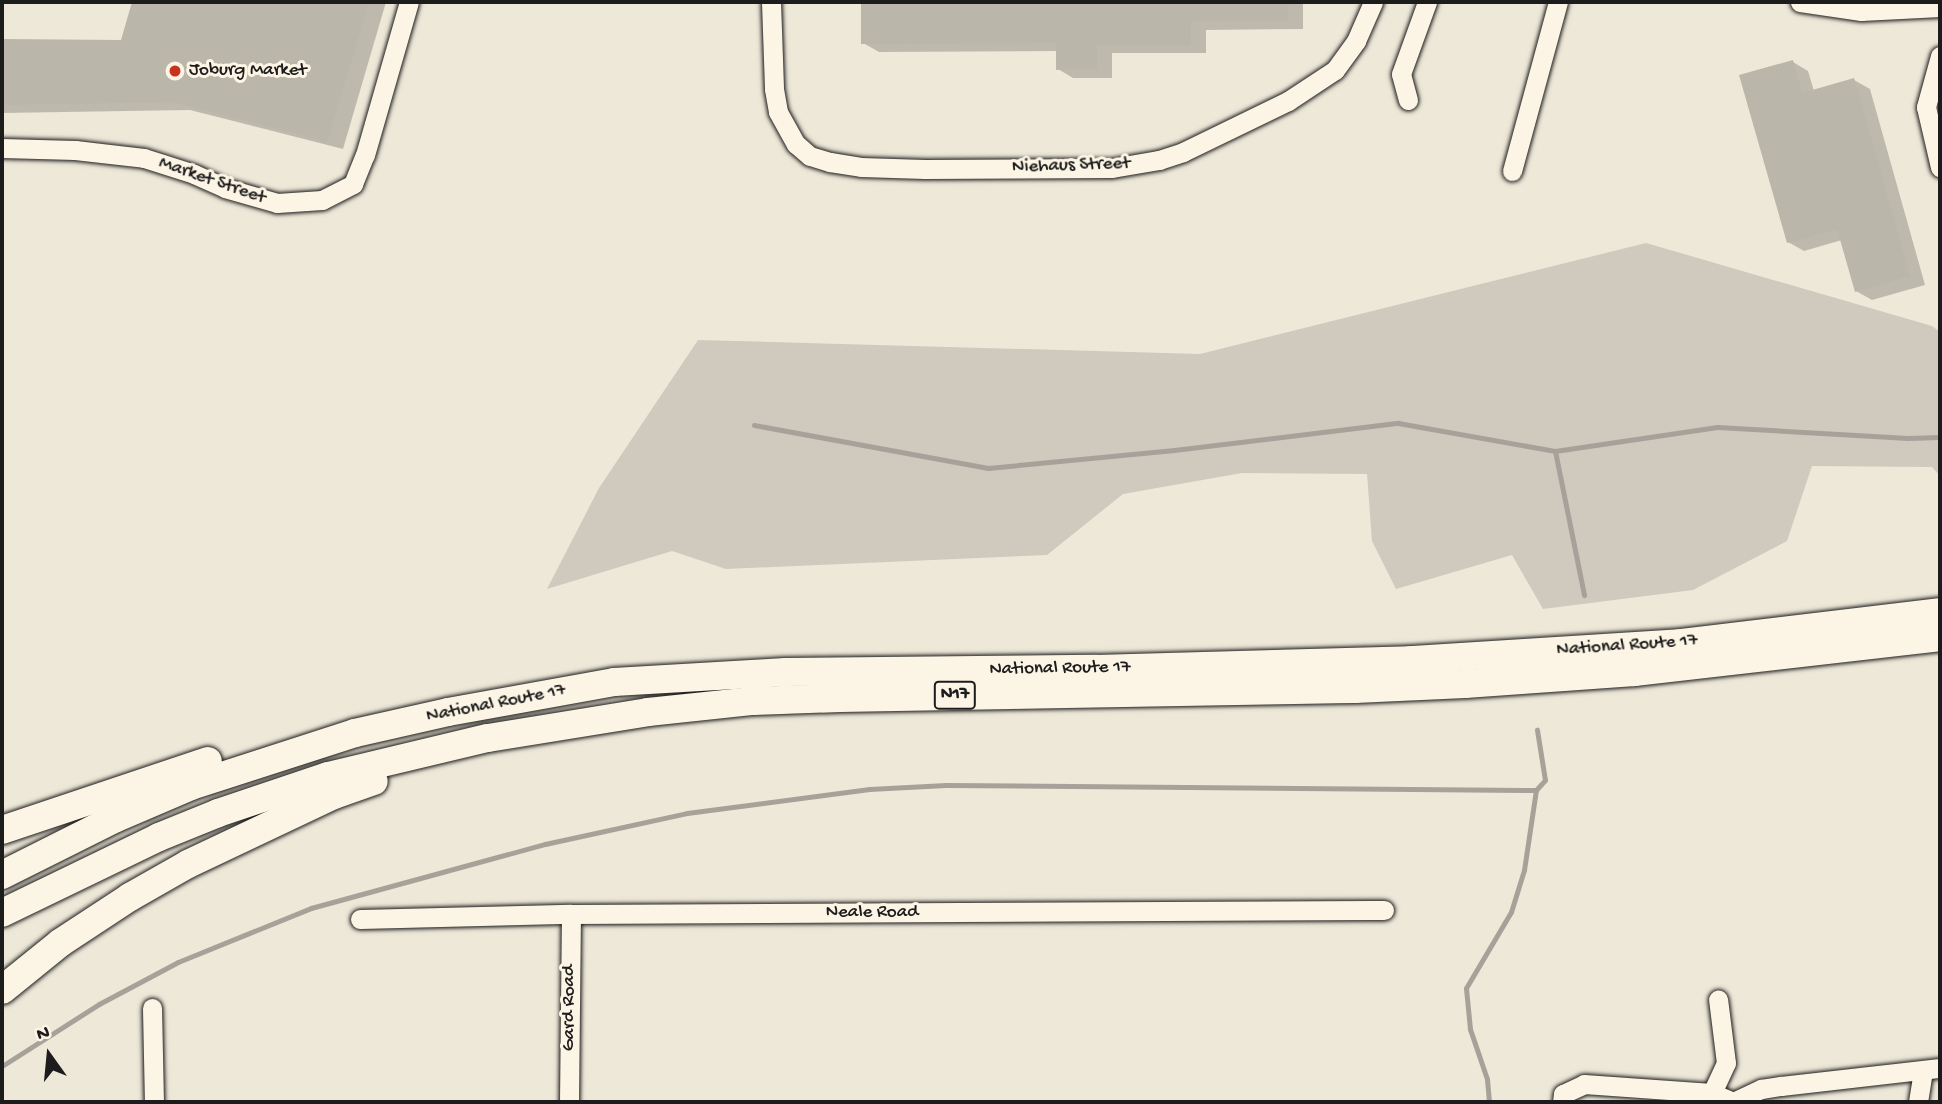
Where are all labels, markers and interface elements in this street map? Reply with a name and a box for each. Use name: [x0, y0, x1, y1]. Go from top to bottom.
place label: Joburg Market: [189, 60, 306, 82]
marker: Joburg Market: [167, 63, 183, 79]
street label: Market Street: [156, 152, 268, 210]
street label: Niehaus Street: [1012, 153, 1130, 179]
street label: National Route 17: [1556, 630, 1698, 662]
street label: National Route 17: [989, 656, 1131, 682]
street label: National Route 17: [424, 679, 568, 729]
road number: N17: [932, 680, 978, 710]
street label: Neale Road: [826, 902, 918, 924]
street label: Gard Road: [559, 965, 581, 1051]
north arrow: [14, 1020, 84, 1090]
text: N: [34, 1022, 52, 1047]

